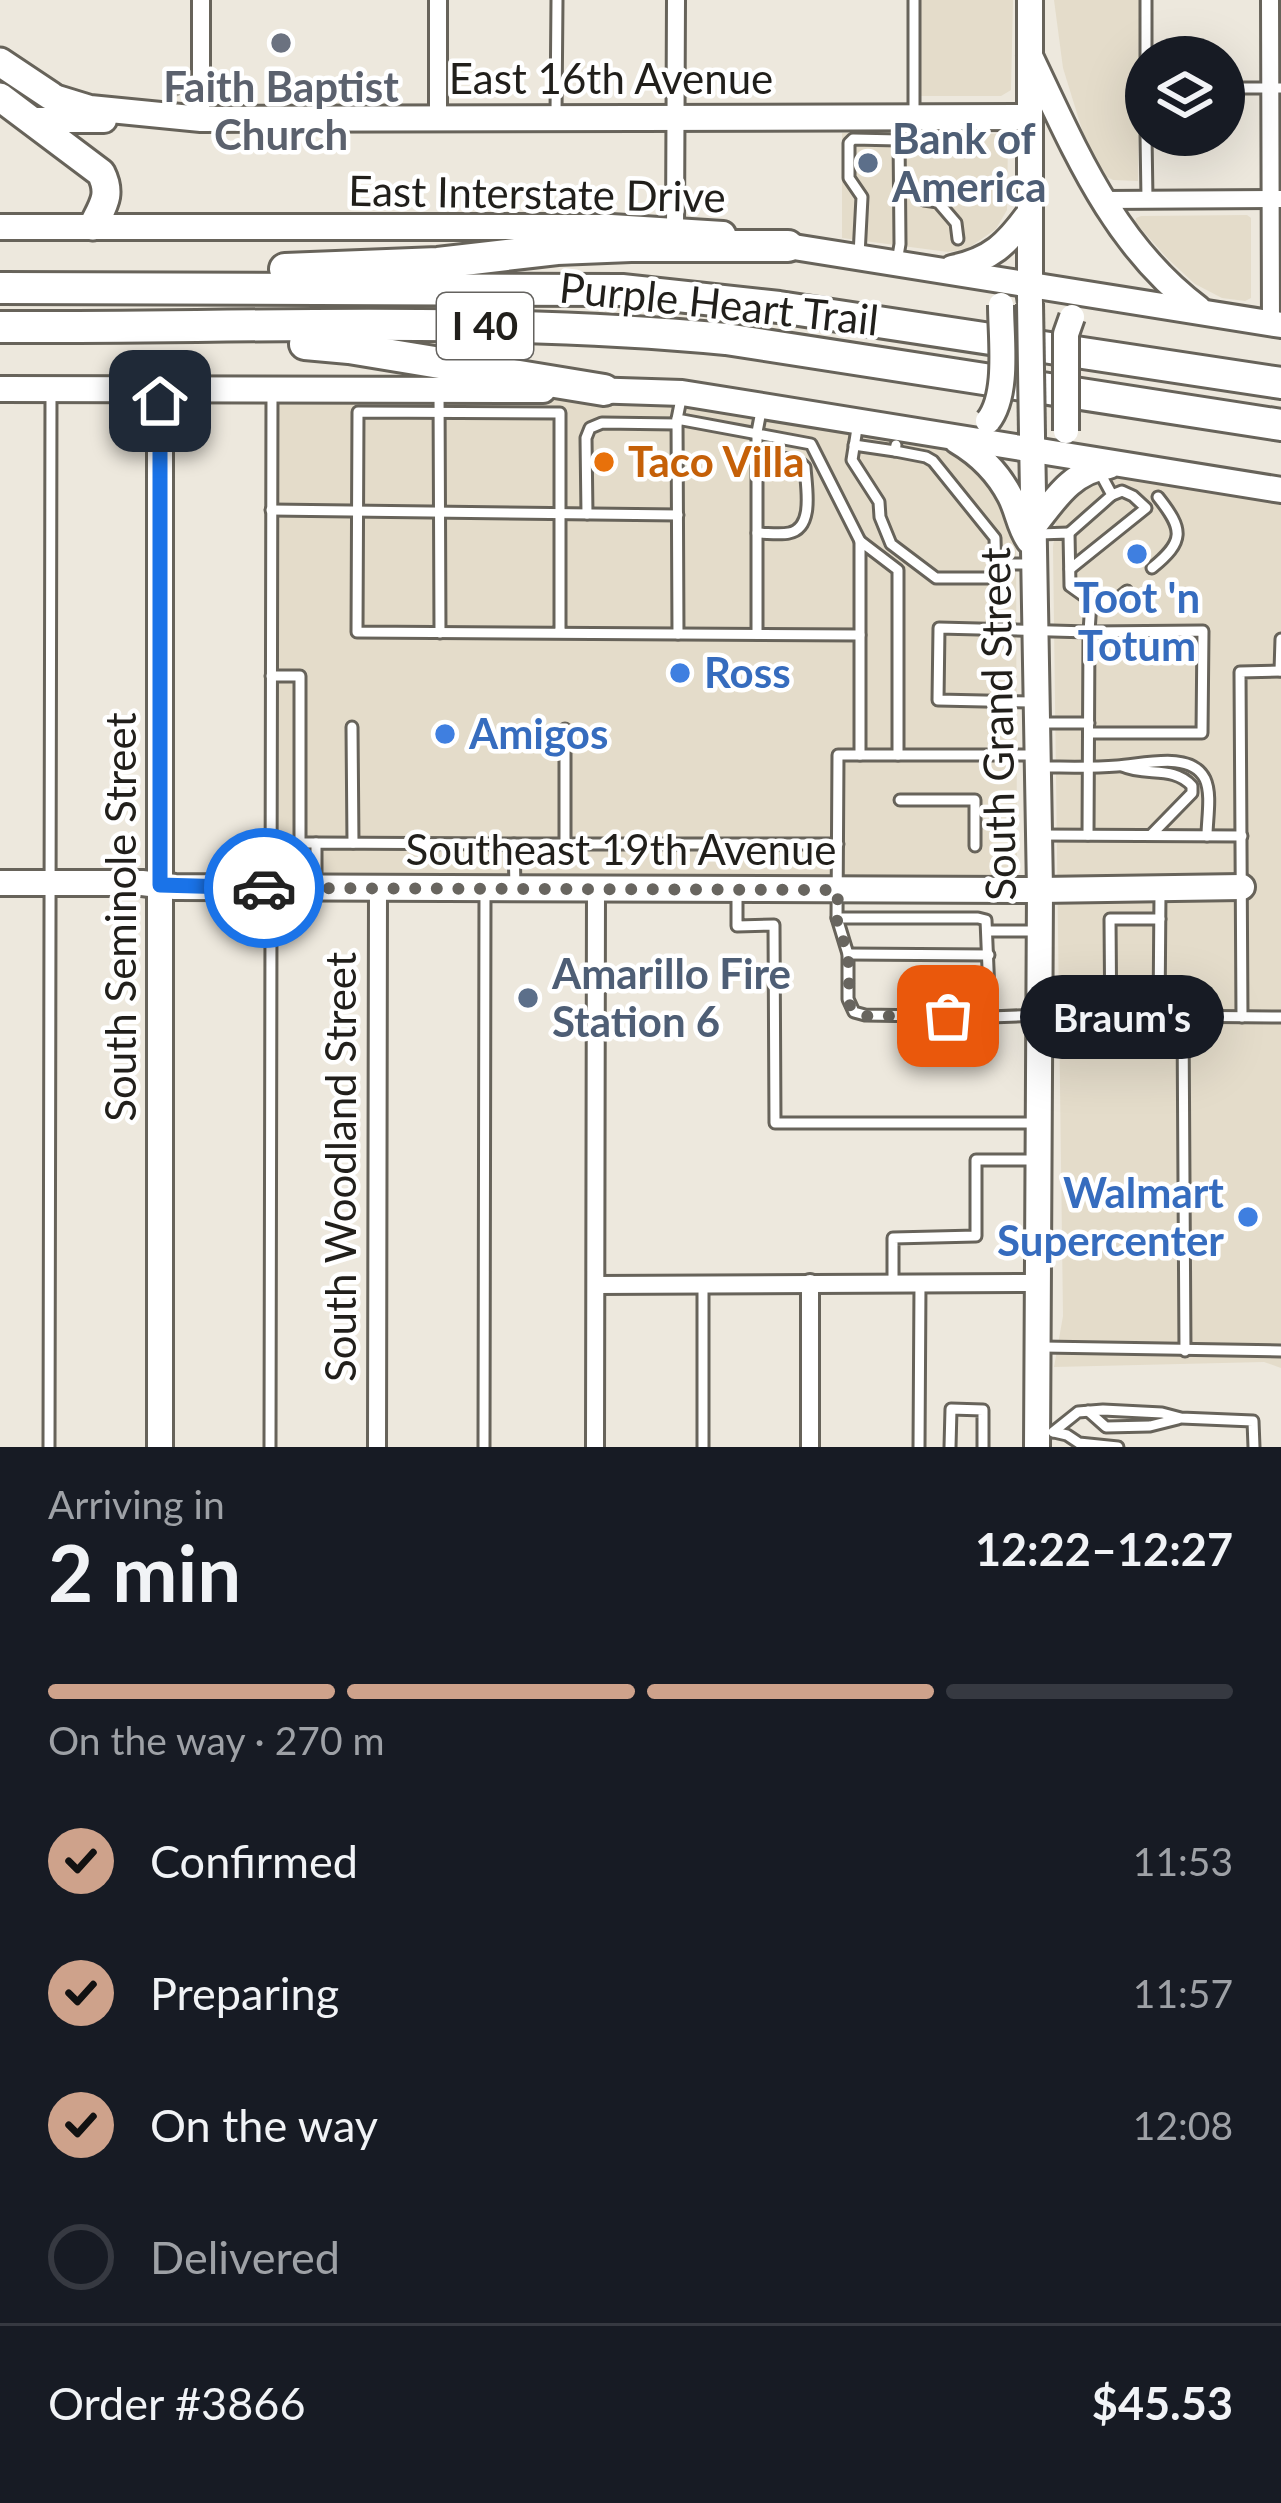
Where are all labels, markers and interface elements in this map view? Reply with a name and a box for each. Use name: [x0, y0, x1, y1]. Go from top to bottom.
marker: Faith Baptist Church: [268, 30, 294, 56]
map controls: [1125, 36, 1245, 156]
button: layers: [1125, 36, 1245, 156]
street label: East 16th Avenue: [449, 53, 773, 103]
place label: Faith Baptist Church: [163, 61, 399, 159]
place label: Bank of America: [891, 113, 1047, 211]
marker: Bank of America: [855, 150, 881, 176]
street label: East Interstate Drive: [348, 165, 726, 221]
street label: Purple Heart Trail: [557, 261, 881, 345]
road number: I 40: [437, 293, 533, 359]
pin: [109, 350, 211, 452]
icon: home: [127, 368, 193, 434]
place label: Taco Villa: [628, 436, 805, 486]
marker: Taco Villa: [591, 449, 617, 475]
marker: Toot 'n Totum: [1124, 541, 1150, 567]
street label: South Grand Street: [969, 547, 1025, 901]
place label: Toot 'n Totum: [1074, 572, 1200, 670]
place label: Ross: [704, 647, 791, 697]
marker: Ross: [667, 660, 693, 686]
place label: Amigos: [468, 708, 608, 758]
street label: South Seminole Street: [95, 712, 145, 1122]
marker: Amigos: [432, 721, 458, 747]
street label: Southeast 19th Avenue: [405, 824, 837, 874]
courier: [204, 828, 324, 948]
icon: car: [231, 855, 297, 921]
place label: Amarillo Fire Station 6: [551, 948, 791, 1046]
street label: South Woodland Street: [315, 952, 365, 1382]
pin: [897, 965, 999, 1067]
callout: Braum's: [1020, 974, 1224, 1058]
icon: bag: [915, 983, 981, 1049]
marker: Amarillo Fire Station 6: [515, 985, 541, 1011]
text: Braum's: [1053, 994, 1191, 1040]
place label: Walmart Supercenter: [997, 1167, 1224, 1265]
marker: Walmart Supercenter: [1235, 1204, 1261, 1230]
text: Arriving in: [48, 1481, 225, 1527]
text: 12:22–12:27: [975, 1522, 1233, 1576]
text: 2 min: [48, 1525, 241, 1619]
text: On the way · 270 m: [48, 1717, 385, 1763]
icon: check: [48, 1828, 114, 1894]
text: Confirmed: [150, 1834, 358, 1888]
text: 11:53: [1133, 1838, 1233, 1884]
icon: check: [48, 1960, 114, 2026]
text: Preparing: [150, 1966, 339, 2020]
text: 11:57: [1133, 1970, 1233, 2016]
icon: check: [48, 2092, 114, 2158]
text: On the way: [150, 2098, 378, 2152]
text: 12:08: [1133, 2102, 1233, 2148]
text: Delivered: [150, 2230, 340, 2284]
text: Order #3866: [48, 2376, 306, 2430]
text: $45.53: [1092, 2376, 1233, 2430]

